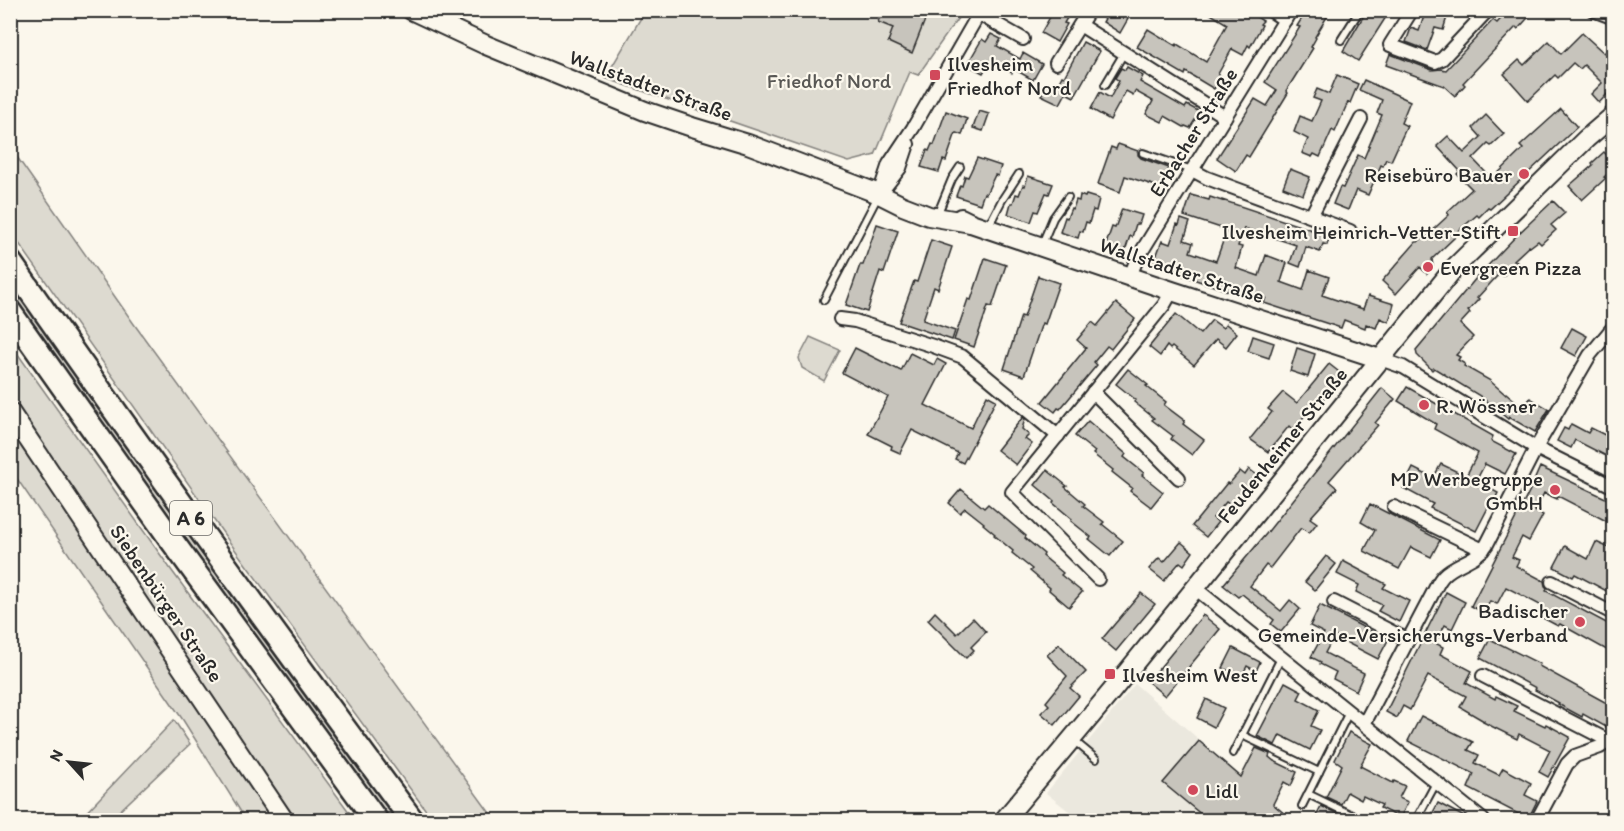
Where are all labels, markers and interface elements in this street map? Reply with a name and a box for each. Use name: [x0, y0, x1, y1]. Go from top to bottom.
street label: Wallstadter Straße: [566, 44, 736, 126]
place label: Ilvesheim Friedhof Nord: [947, 51, 1072, 100]
street label: Erbacher Straße: [1143, 63, 1243, 201]
park label: Friedhof Nord: [767, 68, 892, 93]
marker: Ilvesheim Friedhof Nord: [928, 68, 942, 82]
place label: Reisebüro Bauer: [1364, 162, 1513, 187]
marker: Reisebüro Bauer: [1517, 167, 1531, 181]
place label: Ilvesheim Heinrich-Vetter-Stift: [1222, 219, 1501, 244]
marker: Ilvesheim Heinrich-Vetter-Stift: [1506, 224, 1520, 238]
street label: Wallstadter Straße: [1096, 232, 1268, 308]
place label: Evergreen Pizza: [1440, 255, 1581, 280]
marker: Evergreen Pizza: [1421, 260, 1435, 274]
street label: Feudenheimer Straße: [1211, 362, 1353, 528]
place label: R. Wössner: [1436, 393, 1537, 418]
marker: R. Wössner: [1417, 398, 1431, 412]
place label: MP Werbegruppe GmbH: [1390, 466, 1543, 515]
marker: MP Werbegruppe GmbH: [1548, 483, 1562, 497]
road number: A 6: [170, 501, 212, 535]
street label: Siebenbürger Straße: [105, 519, 229, 687]
place label: Badischer Gemeinde-Versicherungs-Verband: [1258, 598, 1569, 647]
marker: Badischer Gemeinde-Versicherungs-Verband: [1573, 615, 1587, 629]
place label: Ilvesheim West: [1122, 662, 1258, 687]
marker: Ilvesheim West: [1103, 667, 1117, 681]
north arrow: [39, 732, 99, 792]
text: N: [45, 746, 67, 765]
place label: Lidl: [1205, 778, 1239, 803]
marker: Lidl: [1186, 783, 1200, 797]

